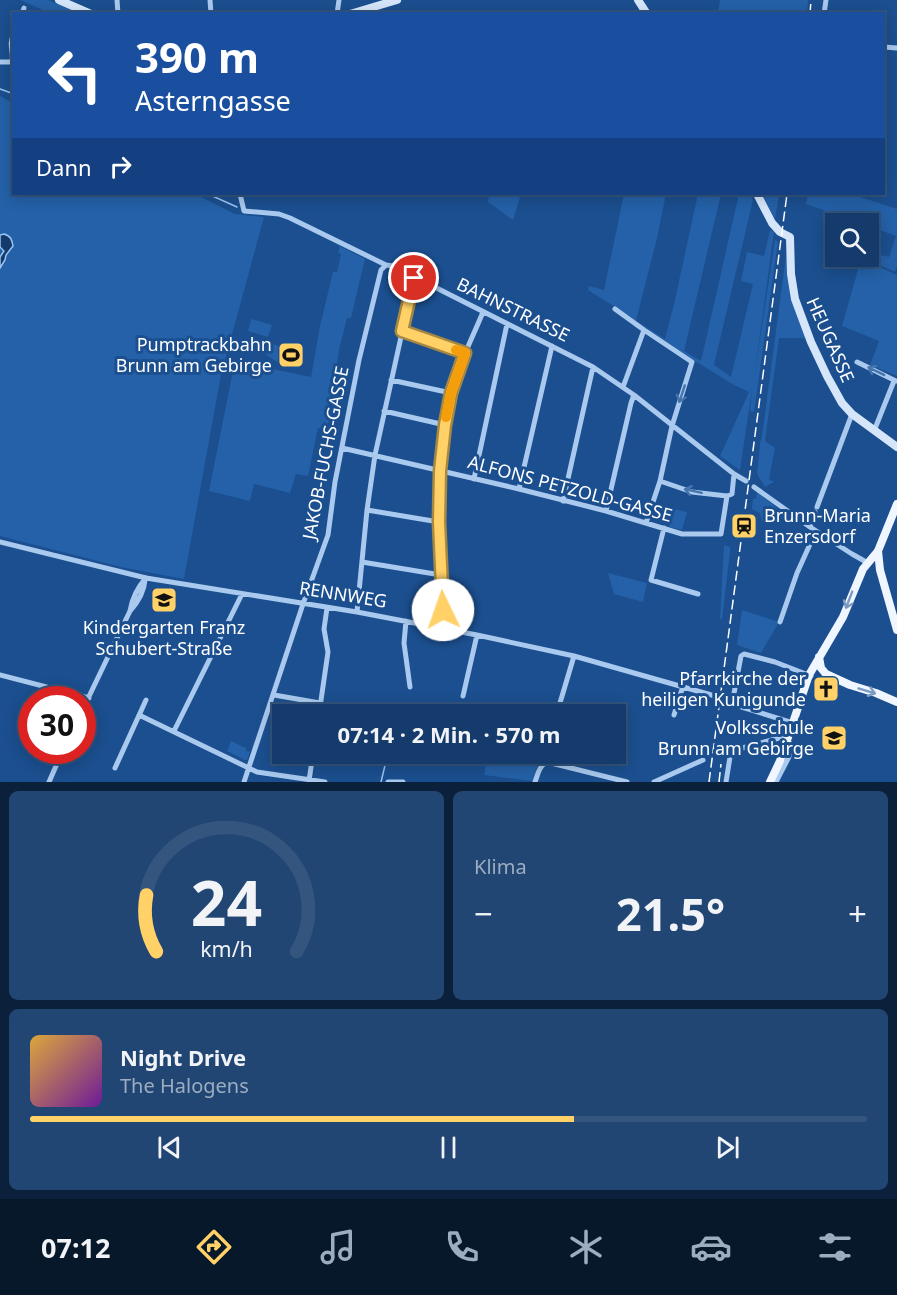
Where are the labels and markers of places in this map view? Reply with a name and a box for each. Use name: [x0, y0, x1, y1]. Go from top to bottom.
pin: [388, 252, 439, 303]
place label: Pumptrackbahn Brunn am Gebirge: [116, 332, 272, 377]
sports icon: Pumptrackbahn Brunn am Gebirge: [276, 340, 306, 370]
place label: Brunn-Maria Enzersdorf: [764, 503, 871, 548]
station icon: Brunn-Maria Enzersdorf: [729, 511, 759, 541]
school or university icon: Kindergarten Franz Schubert-Straße: [149, 585, 179, 615]
place label: Kindergarten Franz Schubert-Straße: [83, 615, 245, 660]
place label: Pfarrkirche der heiligen Kunigunde: [641, 666, 807, 711]
church icon: Pfarrkirche der heiligen Kunigunde: [811, 674, 841, 704]
place label: Volksschule Brunn am Gebirge: [658, 715, 814, 760]
school or university icon: Volksschule Brunn am Gebirge: [819, 723, 849, 753]

